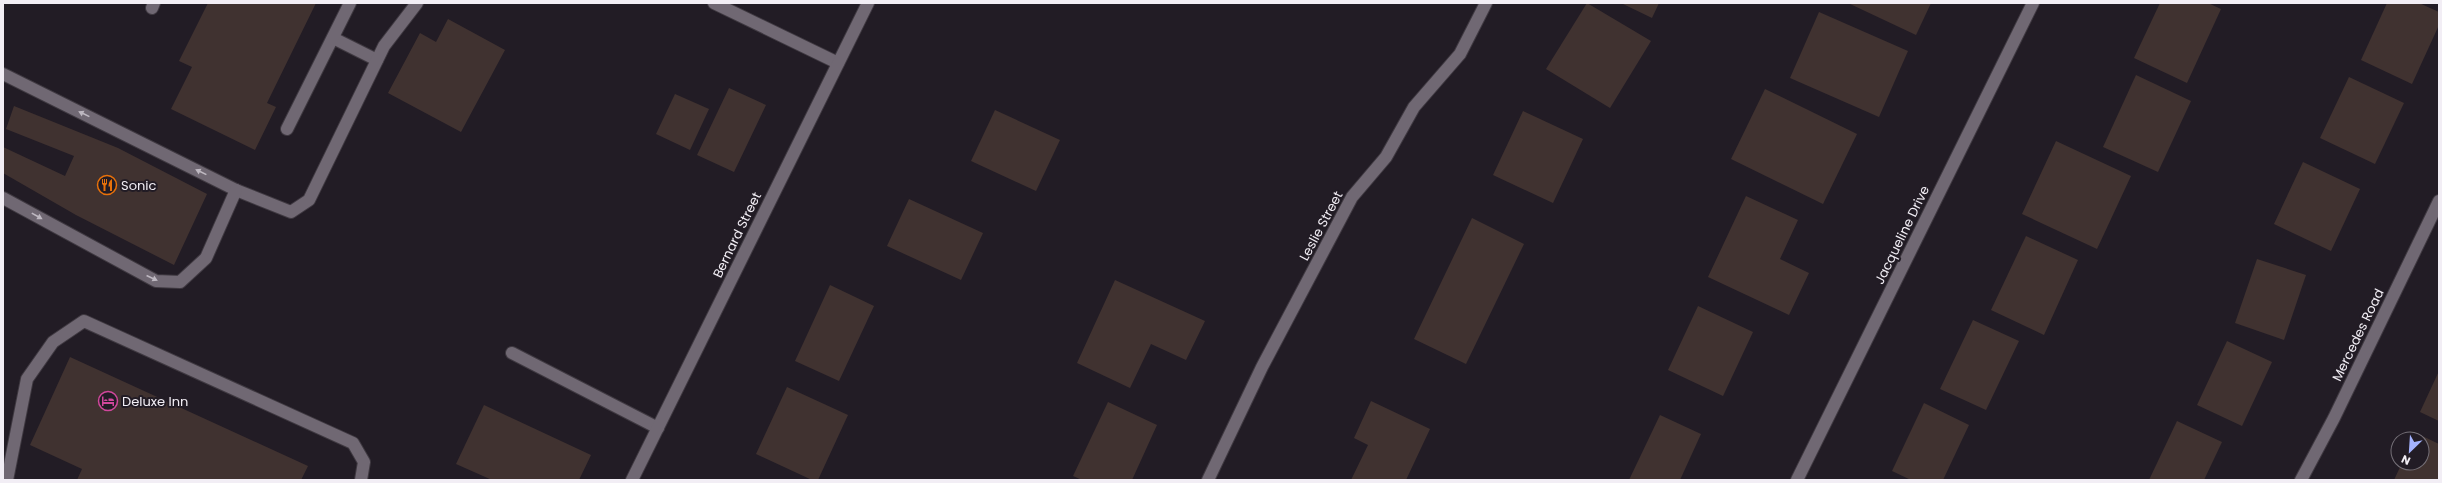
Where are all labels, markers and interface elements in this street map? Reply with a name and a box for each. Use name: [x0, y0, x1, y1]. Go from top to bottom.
one-way arrow: [79, 111, 90, 118]
one-way arrow: [195, 169, 206, 176]
restaurant icon: Sonic: [96, 174, 118, 196]
place label: Sonic: [121, 176, 156, 195]
street label: Jacqueline Drive: [1870, 182, 1934, 288]
street label: Leslie Street: [1295, 188, 1347, 264]
street label: Bernard Street: [708, 189, 766, 281]
one-way arrow: [31, 213, 43, 220]
one-way arrow: [146, 275, 157, 281]
street label: Mercedes Road: [2327, 285, 2389, 385]
hotel icon: Deluxe Inn: [97, 390, 119, 412]
place label: Deluxe Inn: [122, 392, 188, 411]
north arrow: [2390, 431, 2430, 471]
text: N: [2399, 451, 2413, 469]

